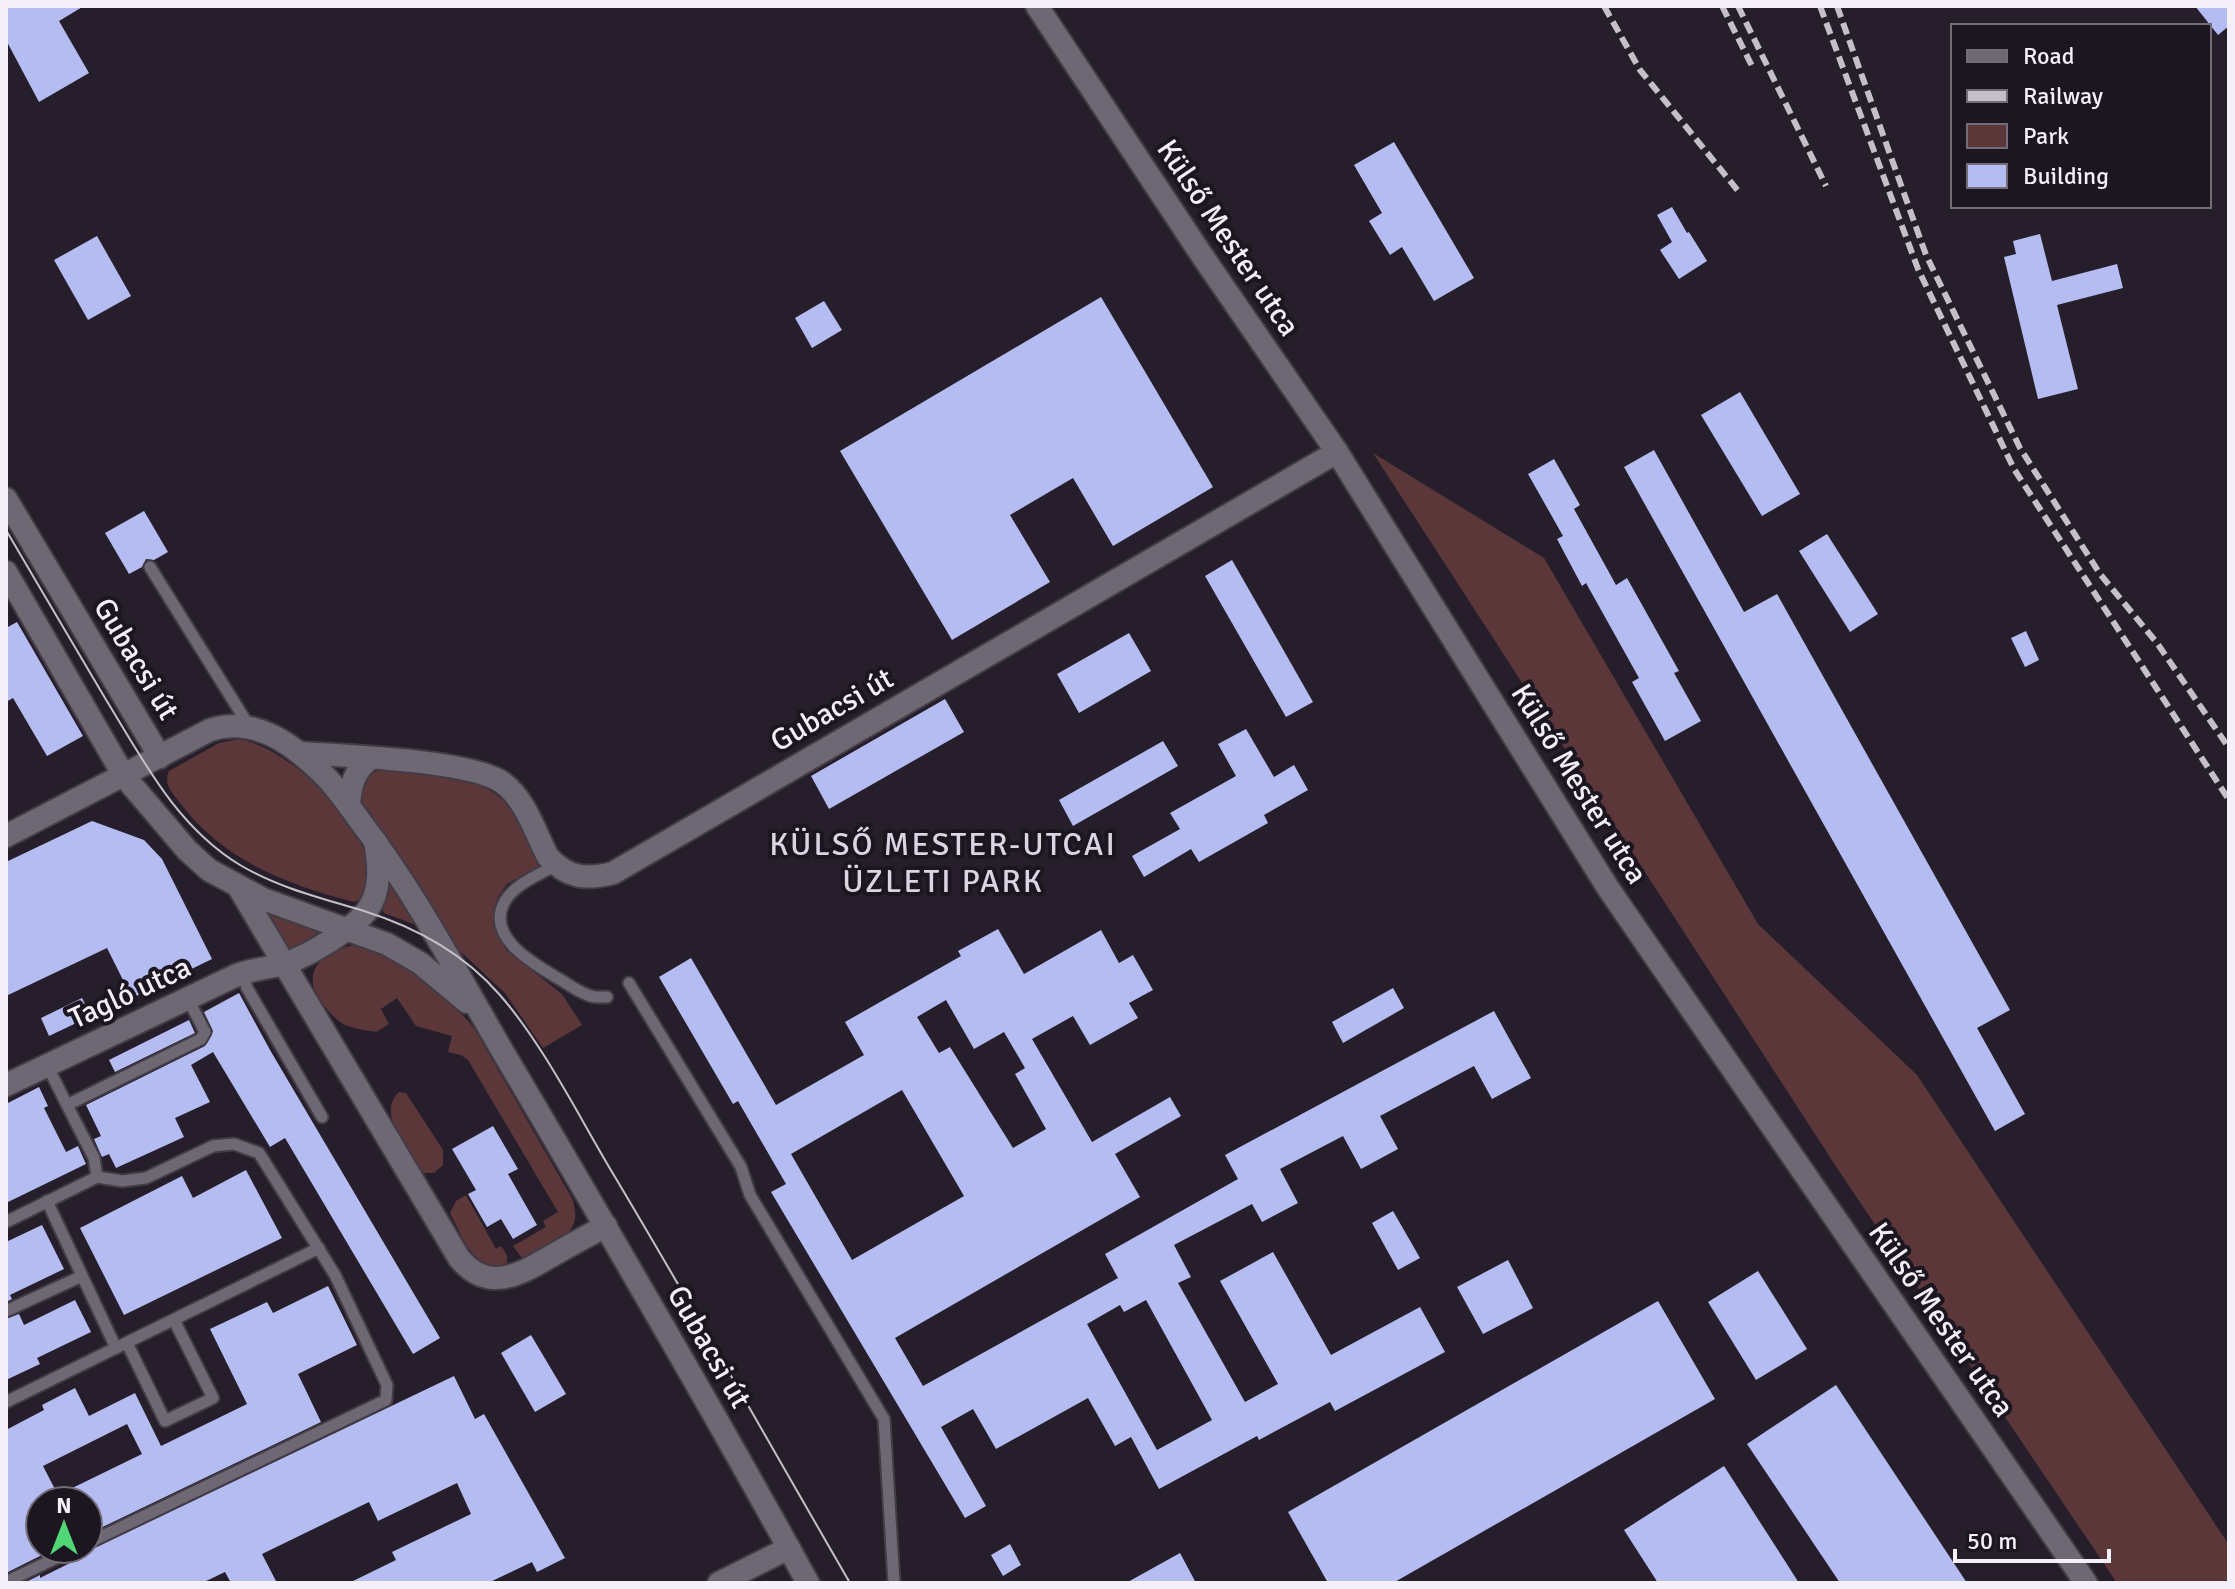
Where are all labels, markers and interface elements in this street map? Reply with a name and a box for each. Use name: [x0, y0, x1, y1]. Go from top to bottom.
legend: [1951, 24, 2211, 208]
text: Road: [2023, 41, 2074, 71]
text: Railway: [2023, 81, 2103, 111]
text: Park: [2023, 121, 2069, 151]
street label: Külső Mester utca: [1149, 133, 1307, 343]
text: Building: [2023, 161, 2109, 191]
street label: Gubacsi út: [85, 591, 187, 727]
street label: Gubacsi út: [764, 660, 900, 760]
street label: Külső Mester utca: [1503, 677, 1655, 891]
district label: KÜLSŐ MESTER-UTCAI ÜZLETI PARK: [769, 825, 1117, 901]
street label: Tagló utca: [63, 949, 197, 1037]
street label: Külső Mester utca: [1860, 1216, 2022, 1424]
street label: Gubacsi út: [659, 1279, 759, 1415]
north arrow: [24, 1485, 104, 1565]
text: N: [56, 1492, 72, 1519]
scale bar: [1955, 1513, 2109, 1563]
text: 50 m: [1967, 1526, 2017, 1556]

